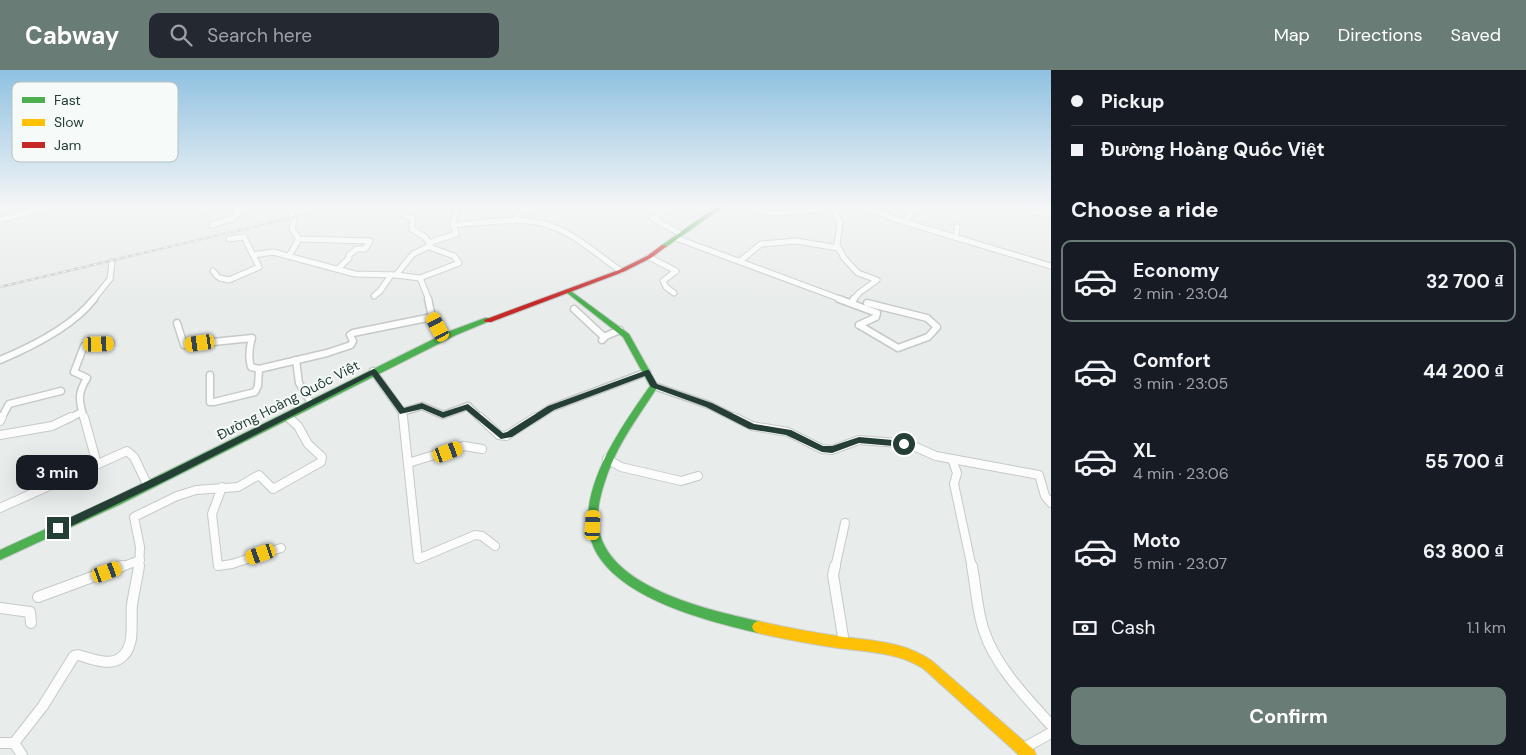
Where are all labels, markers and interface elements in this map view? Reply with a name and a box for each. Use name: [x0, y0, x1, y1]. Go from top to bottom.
search box: [149, 13, 499, 58]
text: Cabway: [25, 20, 119, 51]
icon: search: [167, 21, 195, 49]
text: Search here: [207, 23, 312, 48]
text: Map: [1274, 23, 1310, 47]
text: Directions: [1338, 23, 1423, 47]
text: Saved: [1451, 23, 1501, 47]
legend: [12, 82, 178, 162]
text: Pickup: [1101, 89, 1165, 114]
text: Fast: [54, 91, 81, 109]
text: Slow: [54, 113, 84, 131]
text: Jam: [54, 136, 81, 154]
text: Đường Hoàng Quốc Việt: [1101, 137, 1325, 162]
text: Choose a ride: [1071, 195, 1219, 224]
text: Economy: [1133, 258, 1220, 283]
icon: car: [1073, 259, 1118, 304]
text: 32 700 ₫: [1426, 269, 1504, 294]
text: 2 min · 23:04: [1133, 283, 1228, 304]
car: [424, 310, 451, 344]
car: [184, 333, 215, 353]
car: [83, 336, 114, 352]
text: Comfort: [1133, 348, 1211, 373]
icon: car: [1073, 349, 1118, 394]
street label: Đường Hoàng Quốc Việt: [214, 356, 362, 444]
text: 44 200 ₫: [1423, 359, 1504, 384]
text: 3 min · 23:05: [1133, 373, 1228, 394]
route start: [893, 433, 915, 455]
text: XL: [1133, 438, 1156, 463]
icon: car: [1073, 439, 1118, 484]
car: [431, 440, 464, 464]
text: 55 700 ₫: [1425, 449, 1504, 474]
callout: 3 min: [17, 456, 99, 490]
text: 3 min: [36, 462, 78, 483]
text: 4 min · 23:06: [1133, 463, 1229, 484]
car: [584, 510, 601, 540]
route end: [47, 517, 69, 539]
text: Moto: [1133, 528, 1181, 553]
icon: car: [1073, 529, 1118, 574]
text: 63 800 ₫: [1423, 539, 1504, 564]
car: [244, 542, 277, 566]
text: 5 min · 23:07: [1133, 553, 1227, 574]
car: [90, 560, 123, 584]
icon: cash: [1071, 614, 1099, 642]
text: Cash: [1111, 615, 1155, 640]
text: 1.1 km: [1467, 617, 1506, 638]
button: Confirm: [1071, 687, 1506, 745]

